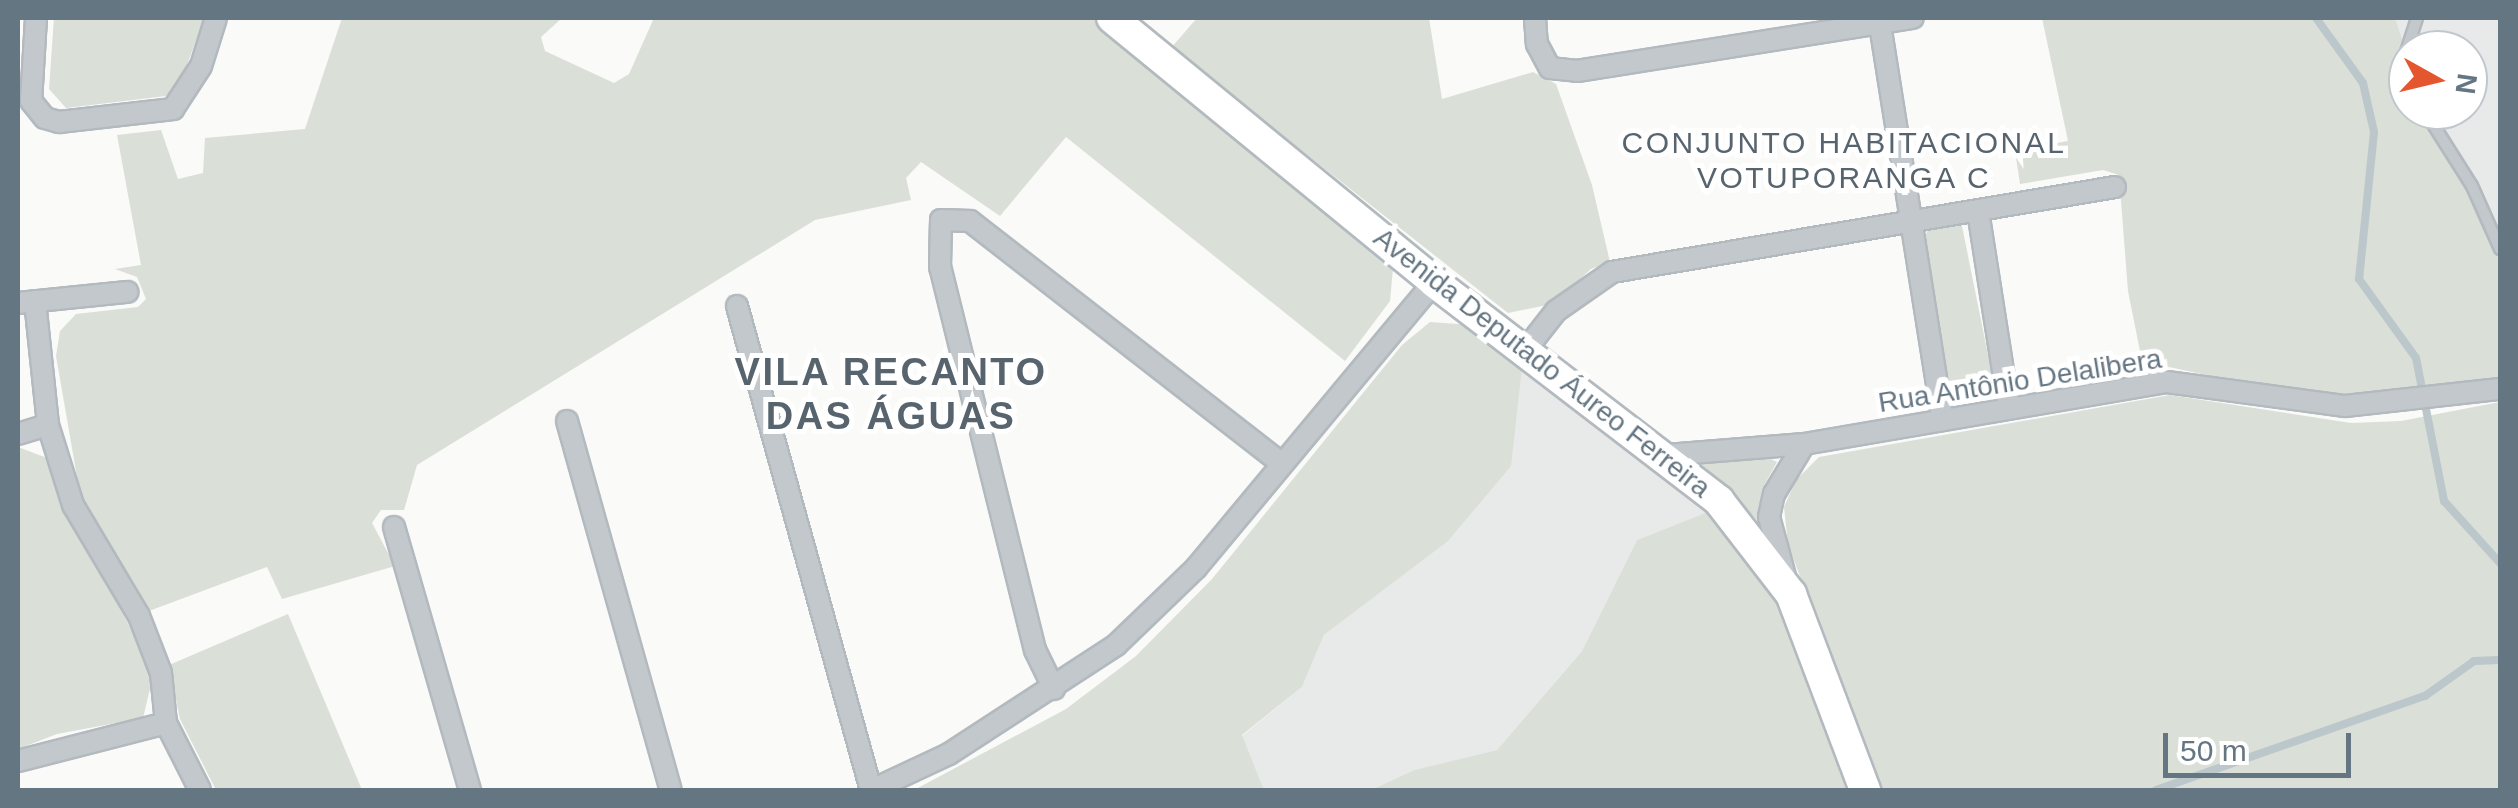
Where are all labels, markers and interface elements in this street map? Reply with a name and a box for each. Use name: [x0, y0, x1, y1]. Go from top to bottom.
north arrow: [2388, 30, 2488, 130]
text: N: [2449, 72, 2483, 96]
district label: CONJUNTO HABITACIONAL VOTUPORANGA C: [1622, 125, 2066, 196]
street label: Avenida Deputado Áureo Ferreira: [1367, 221, 1717, 505]
street label: Rua Antônio Delalibera: [1875, 342, 2165, 420]
district label: VILA RECANTO DAS ÁGUAS: [734, 350, 1048, 439]
scale bar: [2168, 713, 2356, 775]
text: 50 m: [2180, 734, 2247, 767]

